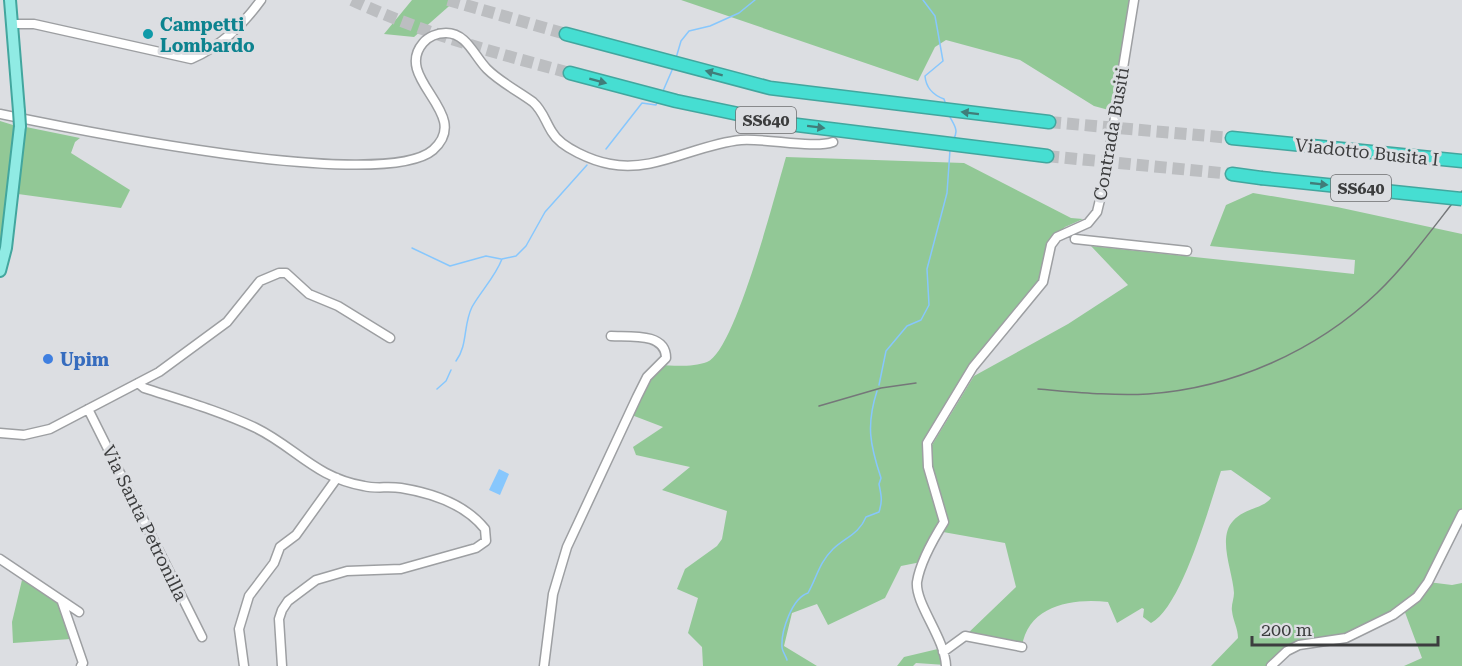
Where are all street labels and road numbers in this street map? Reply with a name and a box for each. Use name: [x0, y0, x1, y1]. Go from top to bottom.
street label: Contrada Busiti: [1089, 66, 1133, 202]
road number: SS640: [736, 107, 796, 133]
street label: Viadotto Busita I: [1294, 134, 1440, 170]
road number: SS640: [1331, 175, 1391, 201]
street label: Via Santa Petronilla: [98, 442, 192, 604]

